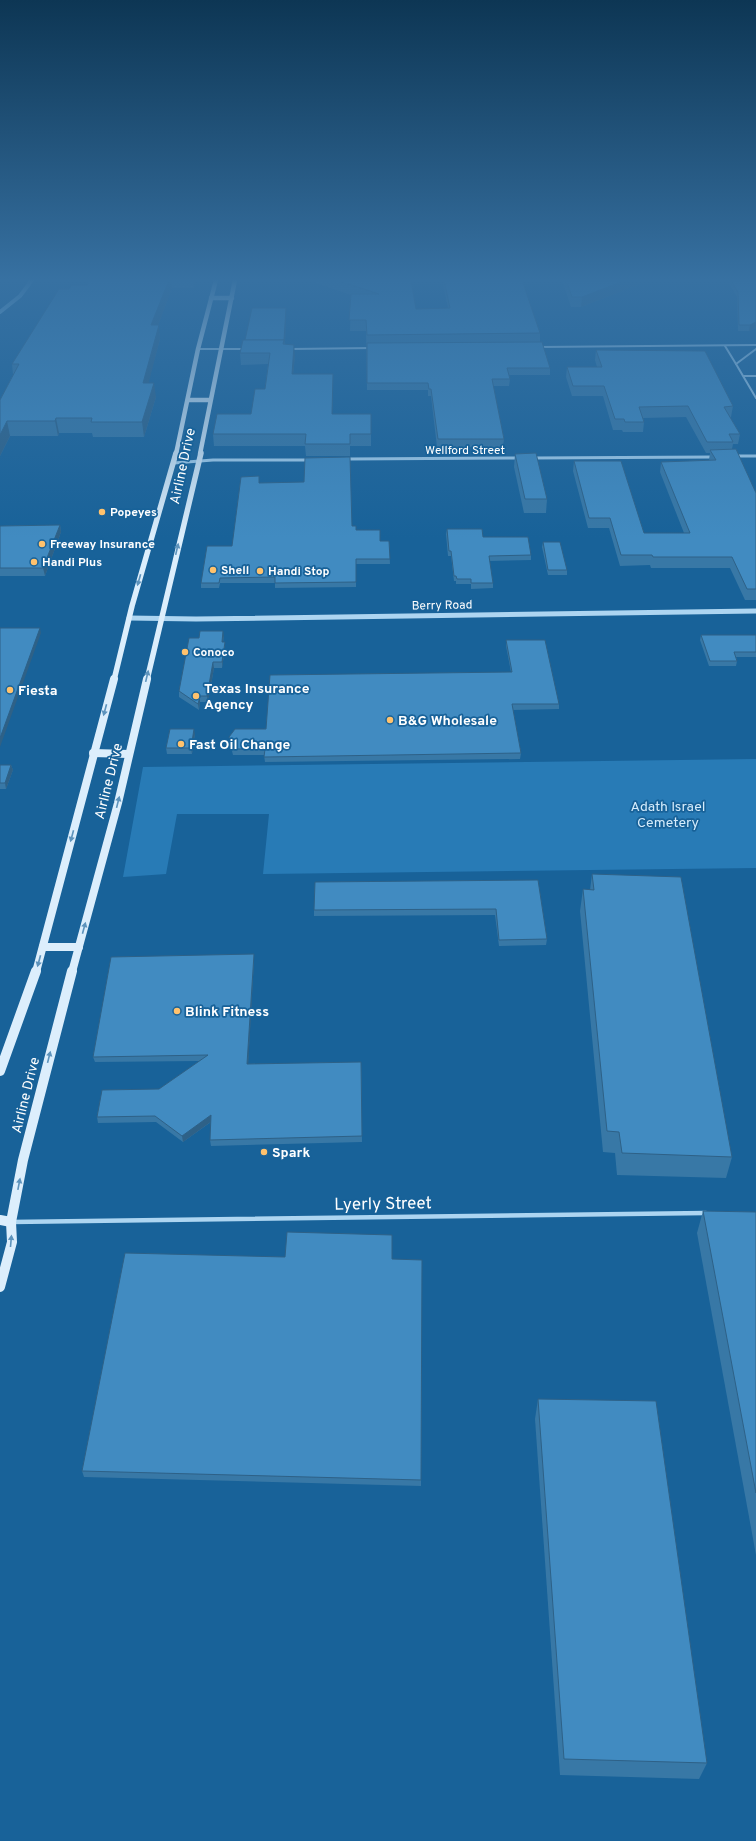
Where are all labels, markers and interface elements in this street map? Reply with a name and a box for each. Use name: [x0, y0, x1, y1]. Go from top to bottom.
street label: Airline Drive: [167, 427, 200, 506]
street label: Wellford Street: [425, 443, 505, 459]
place label: Popeyes: [110, 505, 157, 521]
marker: Popeyes: [97, 507, 107, 517]
place label: Freeway Insurance: [50, 537, 155, 553]
marker: Freeway Insurance: [37, 539, 47, 549]
one-way arrow: [175, 543, 181, 555]
place label: Handi Plus: [42, 555, 102, 571]
marker: Handi Plus: [29, 557, 39, 567]
place label: Shell: [221, 563, 249, 579]
place label: Handi Stop: [268, 564, 329, 580]
marker: Shell: [208, 565, 218, 575]
marker: Handi Stop: [255, 566, 265, 576]
one-way arrow: [136, 575, 142, 587]
street label: Berry Road: [411, 597, 473, 615]
place label: Conoco: [193, 645, 235, 661]
marker: Conoco: [180, 647, 190, 657]
one-way arrow: [145, 670, 151, 682]
place label: Texas Insurance Agency: [204, 681, 310, 714]
place label: Fiesta: [18, 683, 58, 700]
marker: Fiesta: [5, 685, 15, 695]
marker: Texas Insurance Agency: [191, 691, 201, 701]
one-way arrow: [102, 704, 108, 716]
place label: B&G Wholesale: [398, 713, 497, 730]
marker: B&G Wholesale: [385, 715, 395, 725]
place label: Fast Oil Change: [189, 737, 290, 754]
marker: Fast Oil Change: [176, 739, 186, 749]
street label: Airline Drive: [92, 742, 127, 821]
one-way arrow: [115, 796, 121, 809]
park label: Adath Israel Cemetery: [631, 799, 705, 832]
one-way arrow: [69, 829, 75, 842]
one-way arrow: [81, 922, 87, 934]
one-way arrow: [36, 956, 42, 968]
place label: Blink Fitness: [185, 1004, 269, 1021]
marker: Blink Fitness: [172, 1006, 182, 1016]
one-way arrow: [47, 1051, 53, 1064]
street label: Airline Drive: [9, 1056, 44, 1135]
place label: Spark: [272, 1145, 310, 1162]
marker: Spark: [259, 1147, 269, 1157]
one-way arrow: [16, 1178, 22, 1190]
street label: Lyerly Street: [334, 1193, 432, 1217]
one-way arrow: [7, 1235, 14, 1247]

